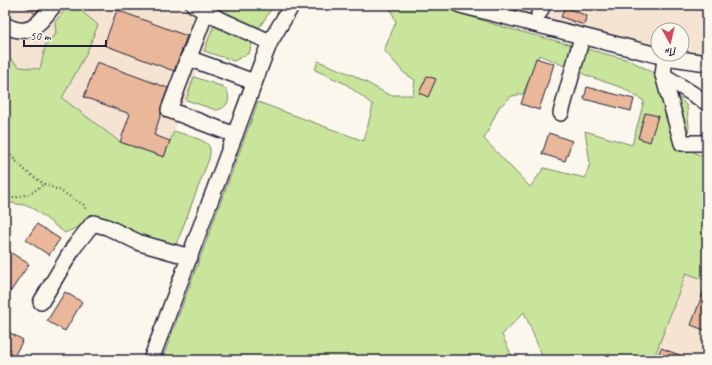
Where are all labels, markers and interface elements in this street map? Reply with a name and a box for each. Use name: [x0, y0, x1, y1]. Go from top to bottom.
scale bar: [24, 22, 106, 48]
north arrow: [650, 22, 690, 62]
text: 50 m: [30, 28, 52, 44]
text: Пн: [664, 44, 678, 60]

